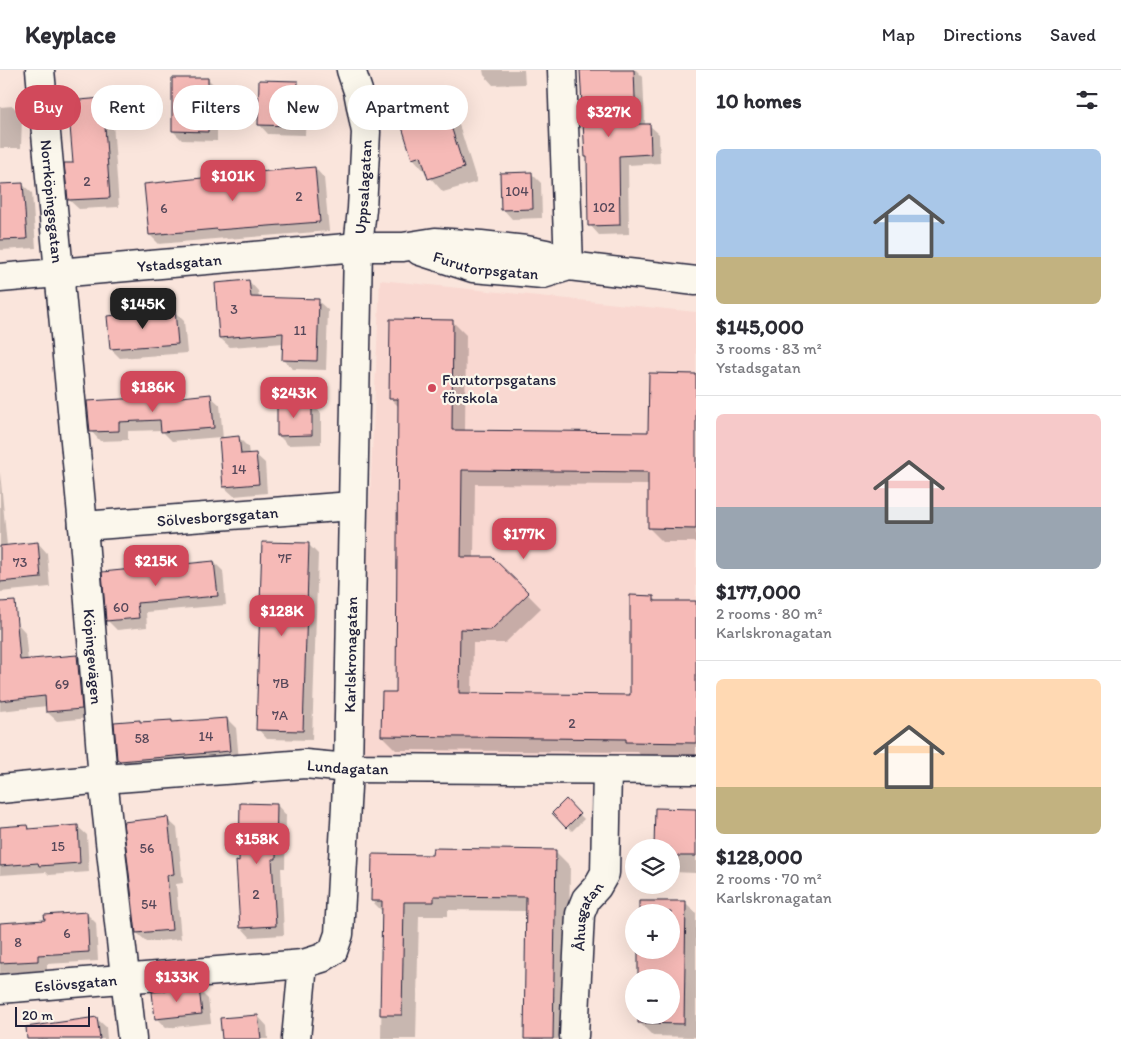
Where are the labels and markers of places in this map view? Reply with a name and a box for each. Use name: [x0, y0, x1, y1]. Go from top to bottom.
pin: $327K: [574, 96, 644, 138]
pin: $101K: [198, 160, 268, 202]
pin: $145K: [108, 288, 178, 330]
pin: $186K: [118, 370, 188, 413]
place label: Furutorpsgatans förskola: [442, 370, 556, 407]
pin: $243K: [259, 376, 329, 419]
marker: Furutorpsgatans förskola: [426, 382, 438, 394]
pin: $177K: [489, 518, 559, 560]
pin: $215K: [121, 544, 191, 587]
pin: $128K: [247, 594, 317, 637]
pin: $158K: [222, 822, 292, 865]
pin: $133K: [142, 960, 212, 1003]

